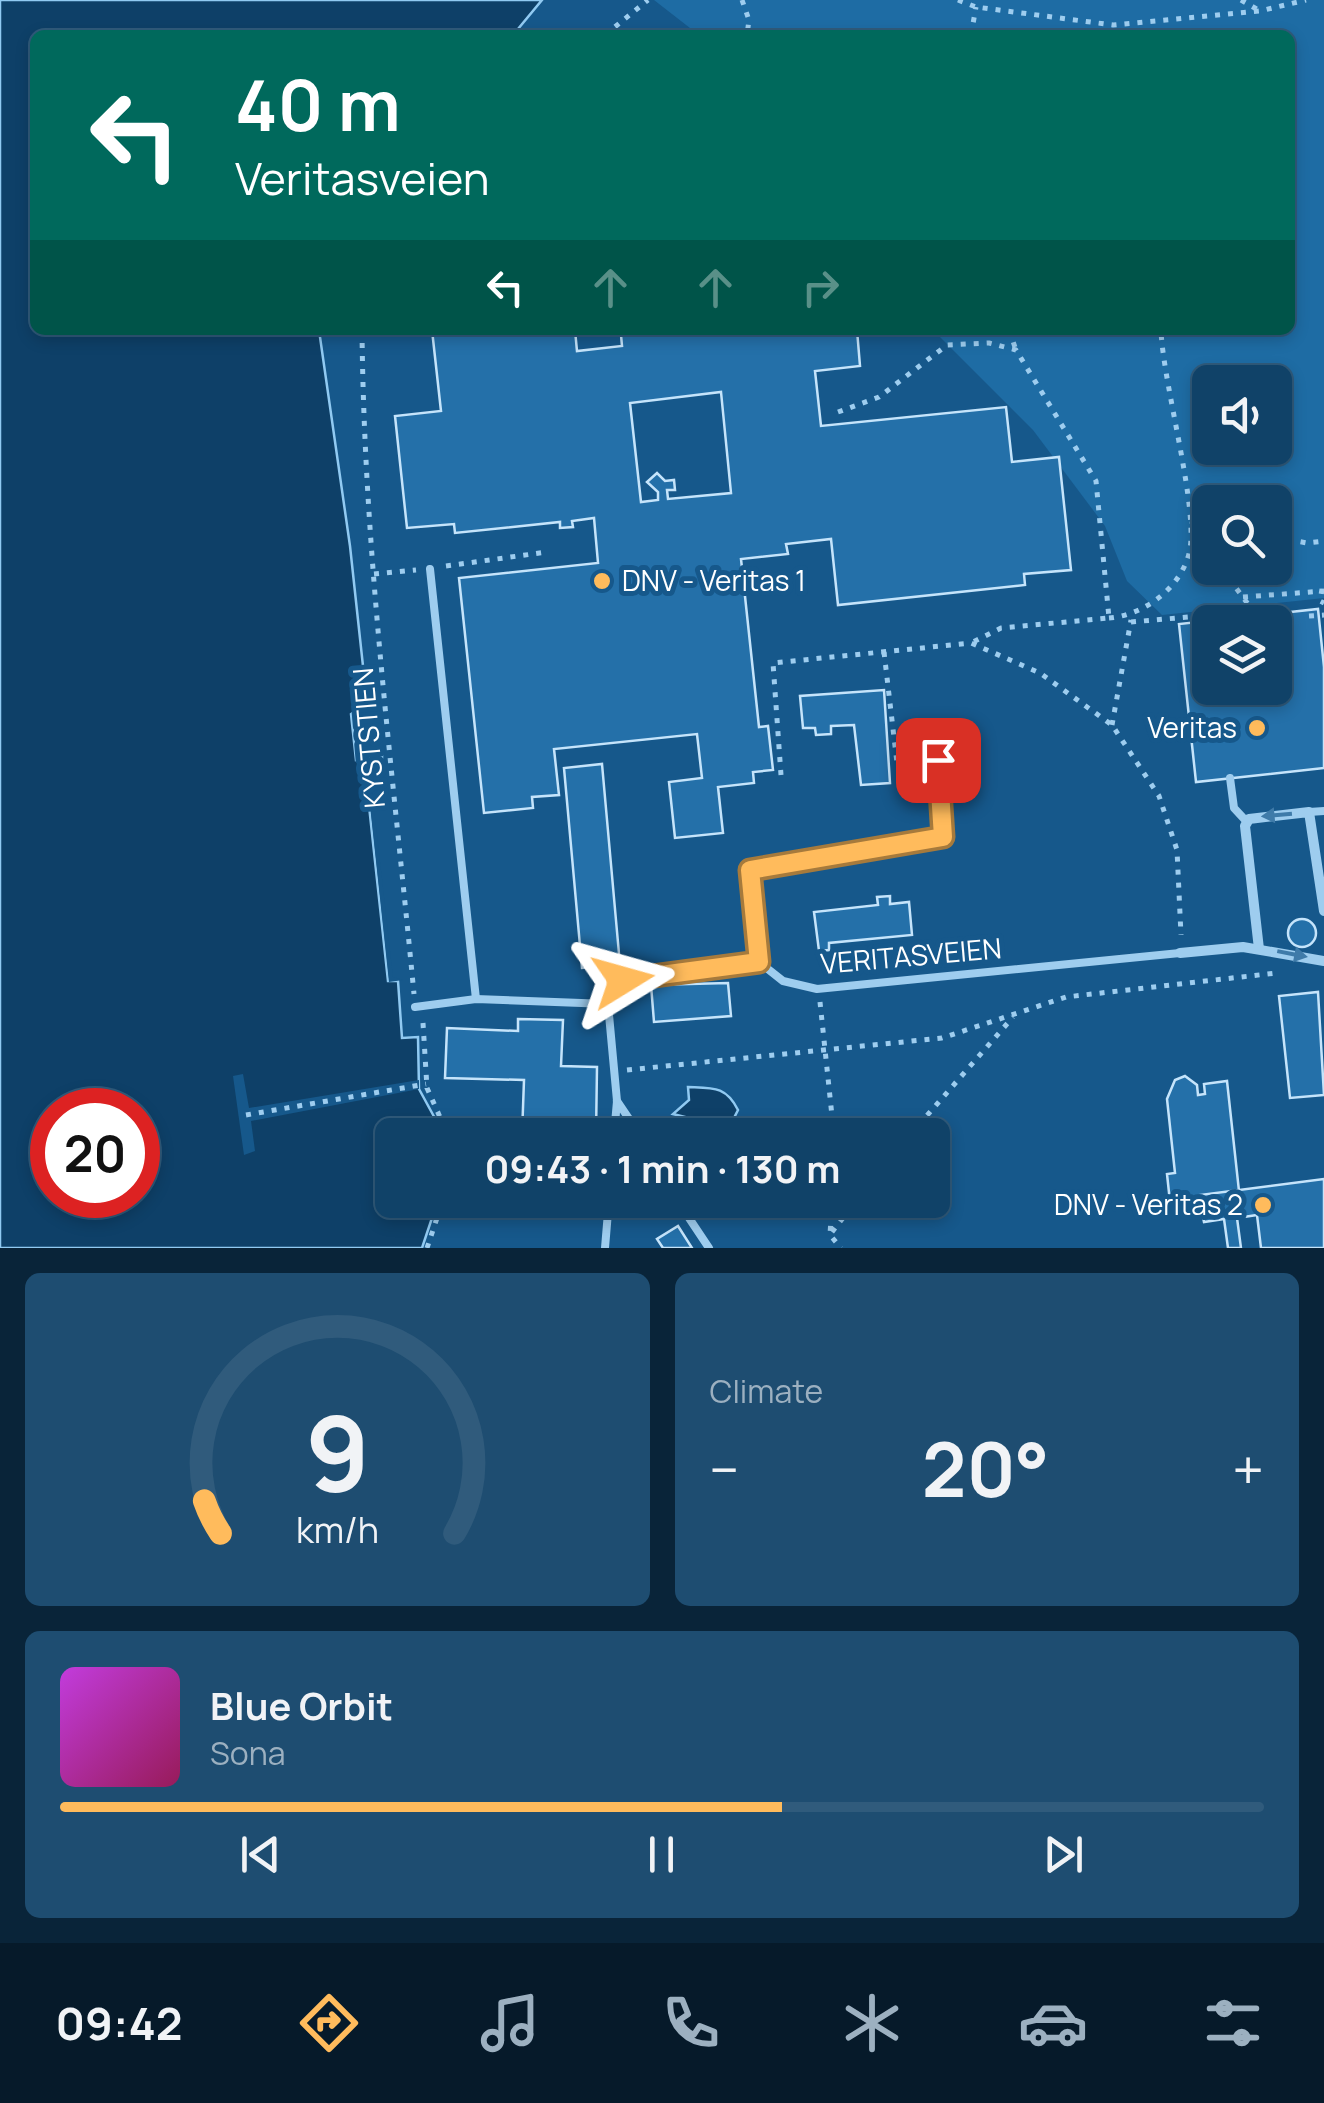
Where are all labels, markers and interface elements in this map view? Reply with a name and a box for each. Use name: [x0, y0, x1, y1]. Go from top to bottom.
text: 40 m: [235, 56, 401, 152]
icon: left: [70, 70, 200, 200]
text: Veritasveien: [235, 147, 489, 209]
icon: left: [478, 260, 533, 315]
icon: ahead: [583, 260, 638, 315]
icon: ahead: [688, 260, 743, 315]
icon: right: [793, 260, 848, 315]
map controls: [1192, 365, 1292, 705]
button: sound: [1192, 365, 1292, 465]
button: search: [1192, 485, 1292, 585]
place label: DNV - Veritas 1: [622, 561, 806, 599]
marker: DNV - Veritas 1: [591, 570, 613, 592]
button: layers: [1192, 605, 1292, 705]
street label: KYSTSTIEN: [343, 666, 393, 810]
place label: Veritas: [1147, 708, 1237, 746]
marker: Veritas: [1246, 717, 1268, 739]
pin: [896, 718, 981, 803]
icon: arrive: [911, 733, 966, 788]
one-way arrow: [1260, 807, 1292, 823]
position arrow: [571, 928, 675, 1032]
street label: VERITASVEIEN: [819, 928, 1003, 982]
one-way arrow: [1277, 947, 1308, 963]
speed limit sign: 20: [30, 1088, 160, 1218]
text: 09:43 · 1 min · 130 m: [485, 1142, 840, 1194]
place label: DNV - Veritas 2: [1054, 1185, 1243, 1223]
marker: DNV - Veritas 2: [1252, 1194, 1274, 1216]
text: Climate: [710, 1369, 823, 1413]
text: 9: [305, 1380, 370, 1522]
text: 20°: [922, 1417, 1050, 1520]
text: −: [710, 1431, 739, 1507]
text: +: [1232, 1431, 1264, 1507]
text: km/h: [296, 1505, 379, 1554]
text: Blue Orbit: [210, 1679, 393, 1731]
text: Sona: [210, 1731, 285, 1775]
icon: previous: [233, 1827, 288, 1882]
icon: pause: [634, 1827, 689, 1882]
icon: next: [1036, 1827, 1091, 1882]
icon: directions: [294, 1988, 364, 2058]
icon: music: [475, 1988, 545, 2058]
icon: phone: [656, 1988, 726, 2058]
icon: climate: [837, 1988, 907, 2058]
icon: car: [1018, 1988, 1088, 2058]
icon: filters: [1198, 1988, 1268, 2058]
text: 09:42: [55, 1992, 183, 2054]

